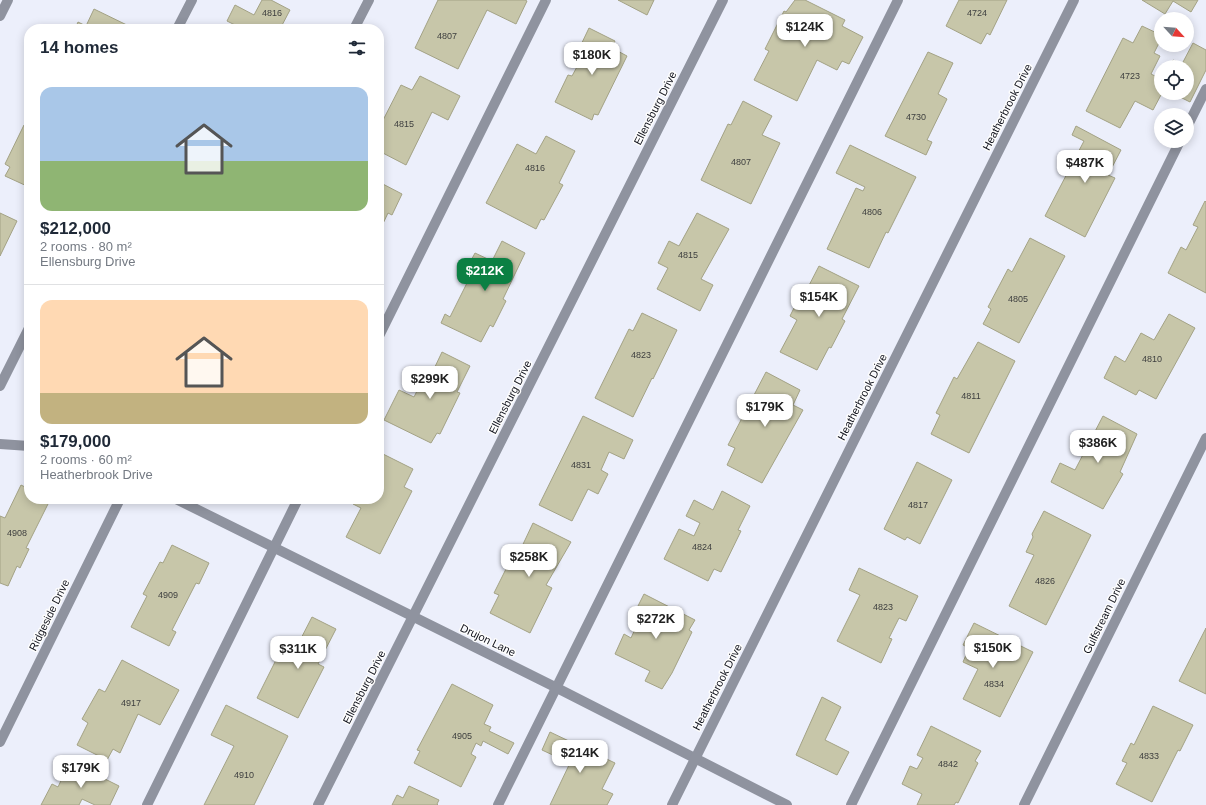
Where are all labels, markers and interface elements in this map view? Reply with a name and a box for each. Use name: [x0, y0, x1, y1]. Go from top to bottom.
house number: 4816: [262, 8, 282, 18]
house number: 4724: [967, 8, 987, 18]
north arrow: [1154, 12, 1194, 52]
map controls: [1154, 12, 1194, 148]
pin: $124K: [777, 14, 833, 48]
text: $124K: [786, 19, 824, 34]
house number: 4807: [437, 31, 457, 41]
icon: filters: [346, 37, 368, 59]
text: 14 homes: [40, 38, 118, 57]
pin: $180K: [564, 42, 620, 76]
text: $180K: [573, 47, 611, 62]
button: locate: [1154, 60, 1194, 100]
street label: Heatherbrook Drive: [980, 62, 1034, 152]
street label: Ellensburg Drive: [631, 69, 679, 147]
house number: 4723: [1120, 71, 1140, 81]
button: layers: [1154, 108, 1194, 148]
house number: 4730: [906, 112, 926, 122]
icon: home: [168, 113, 240, 185]
house number: 4815: [394, 119, 414, 129]
pin: $487K: [1057, 150, 1113, 184]
text: $487K: [1066, 155, 1104, 170]
house number: 4807: [731, 157, 751, 167]
house number: 4816: [525, 163, 545, 173]
house number: 4806: [862, 207, 882, 217]
text: $212,000: [40, 219, 111, 238]
text: 2 rooms · 80 m²: [40, 239, 132, 254]
house number: 4815: [678, 250, 698, 260]
text: Ellensburg Drive: [40, 254, 135, 269]
pin: $212K: [457, 258, 513, 292]
text: $212K: [466, 263, 504, 278]
pin: $154K: [791, 284, 847, 318]
text: $154K: [800, 289, 838, 304]
house number: 4805: [1008, 294, 1028, 304]
icon: home: [168, 326, 240, 398]
house number: 4823: [631, 350, 651, 360]
street label: Heatherbrook Drive: [835, 352, 889, 442]
house number: 4810: [1142, 354, 1162, 364]
street label: Ellensburg Drive: [486, 358, 534, 436]
pin: $299K: [402, 366, 458, 400]
text: $299K: [411, 371, 449, 386]
house number: 4811: [961, 391, 981, 401]
pin: $179K: [737, 394, 793, 428]
text: $179K: [746, 399, 784, 414]
pin: $386K: [1070, 430, 1126, 464]
text: $179,000: [40, 432, 111, 451]
text: $386K: [1079, 435, 1117, 450]
text: 2 rooms · 60 m²: [40, 452, 132, 467]
house number: 4831: [571, 460, 591, 470]
text: Heatherbrook Drive: [40, 467, 153, 482]
house number: 4817: [908, 500, 928, 510]
house number: 4908: [7, 528, 27, 538]
house number: 4824: [692, 542, 712, 552]
pin: $258K: [501, 544, 557, 578]
text: $258K: [510, 549, 548, 564]
house number: 4826: [1035, 576, 1055, 586]
street label: Gulfstream Drive: [1081, 576, 1127, 656]
street label: Ridgeside Drive: [27, 577, 71, 653]
house number: 4909: [158, 590, 178, 600]
house number: 4823: [873, 602, 893, 612]
pin: $272K: [628, 606, 684, 640]
text: $272K: [637, 611, 675, 626]
street label: Drujon Lane: [458, 621, 518, 659]
pin: $150K: [965, 635, 1021, 669]
pin: $311K: [270, 636, 326, 670]
text: $150K: [974, 640, 1012, 655]
text: $311K: [279, 641, 317, 656]
street label: Heatherbrook Drive: [690, 642, 744, 732]
street label: Ellensburg Drive: [340, 648, 388, 726]
house number: 4834: [984, 679, 1004, 689]
house number: 4917: [121, 698, 141, 708]
house number: 4905: [452, 731, 472, 741]
pin: $214K: [552, 740, 608, 774]
text: $214K: [561, 745, 599, 760]
house number: 4833: [1139, 751, 1159, 761]
pin: $179K: [53, 755, 109, 789]
house number: 4842: [938, 759, 958, 769]
text: $179K: [62, 760, 100, 775]
house number: 4910: [234, 770, 254, 780]

